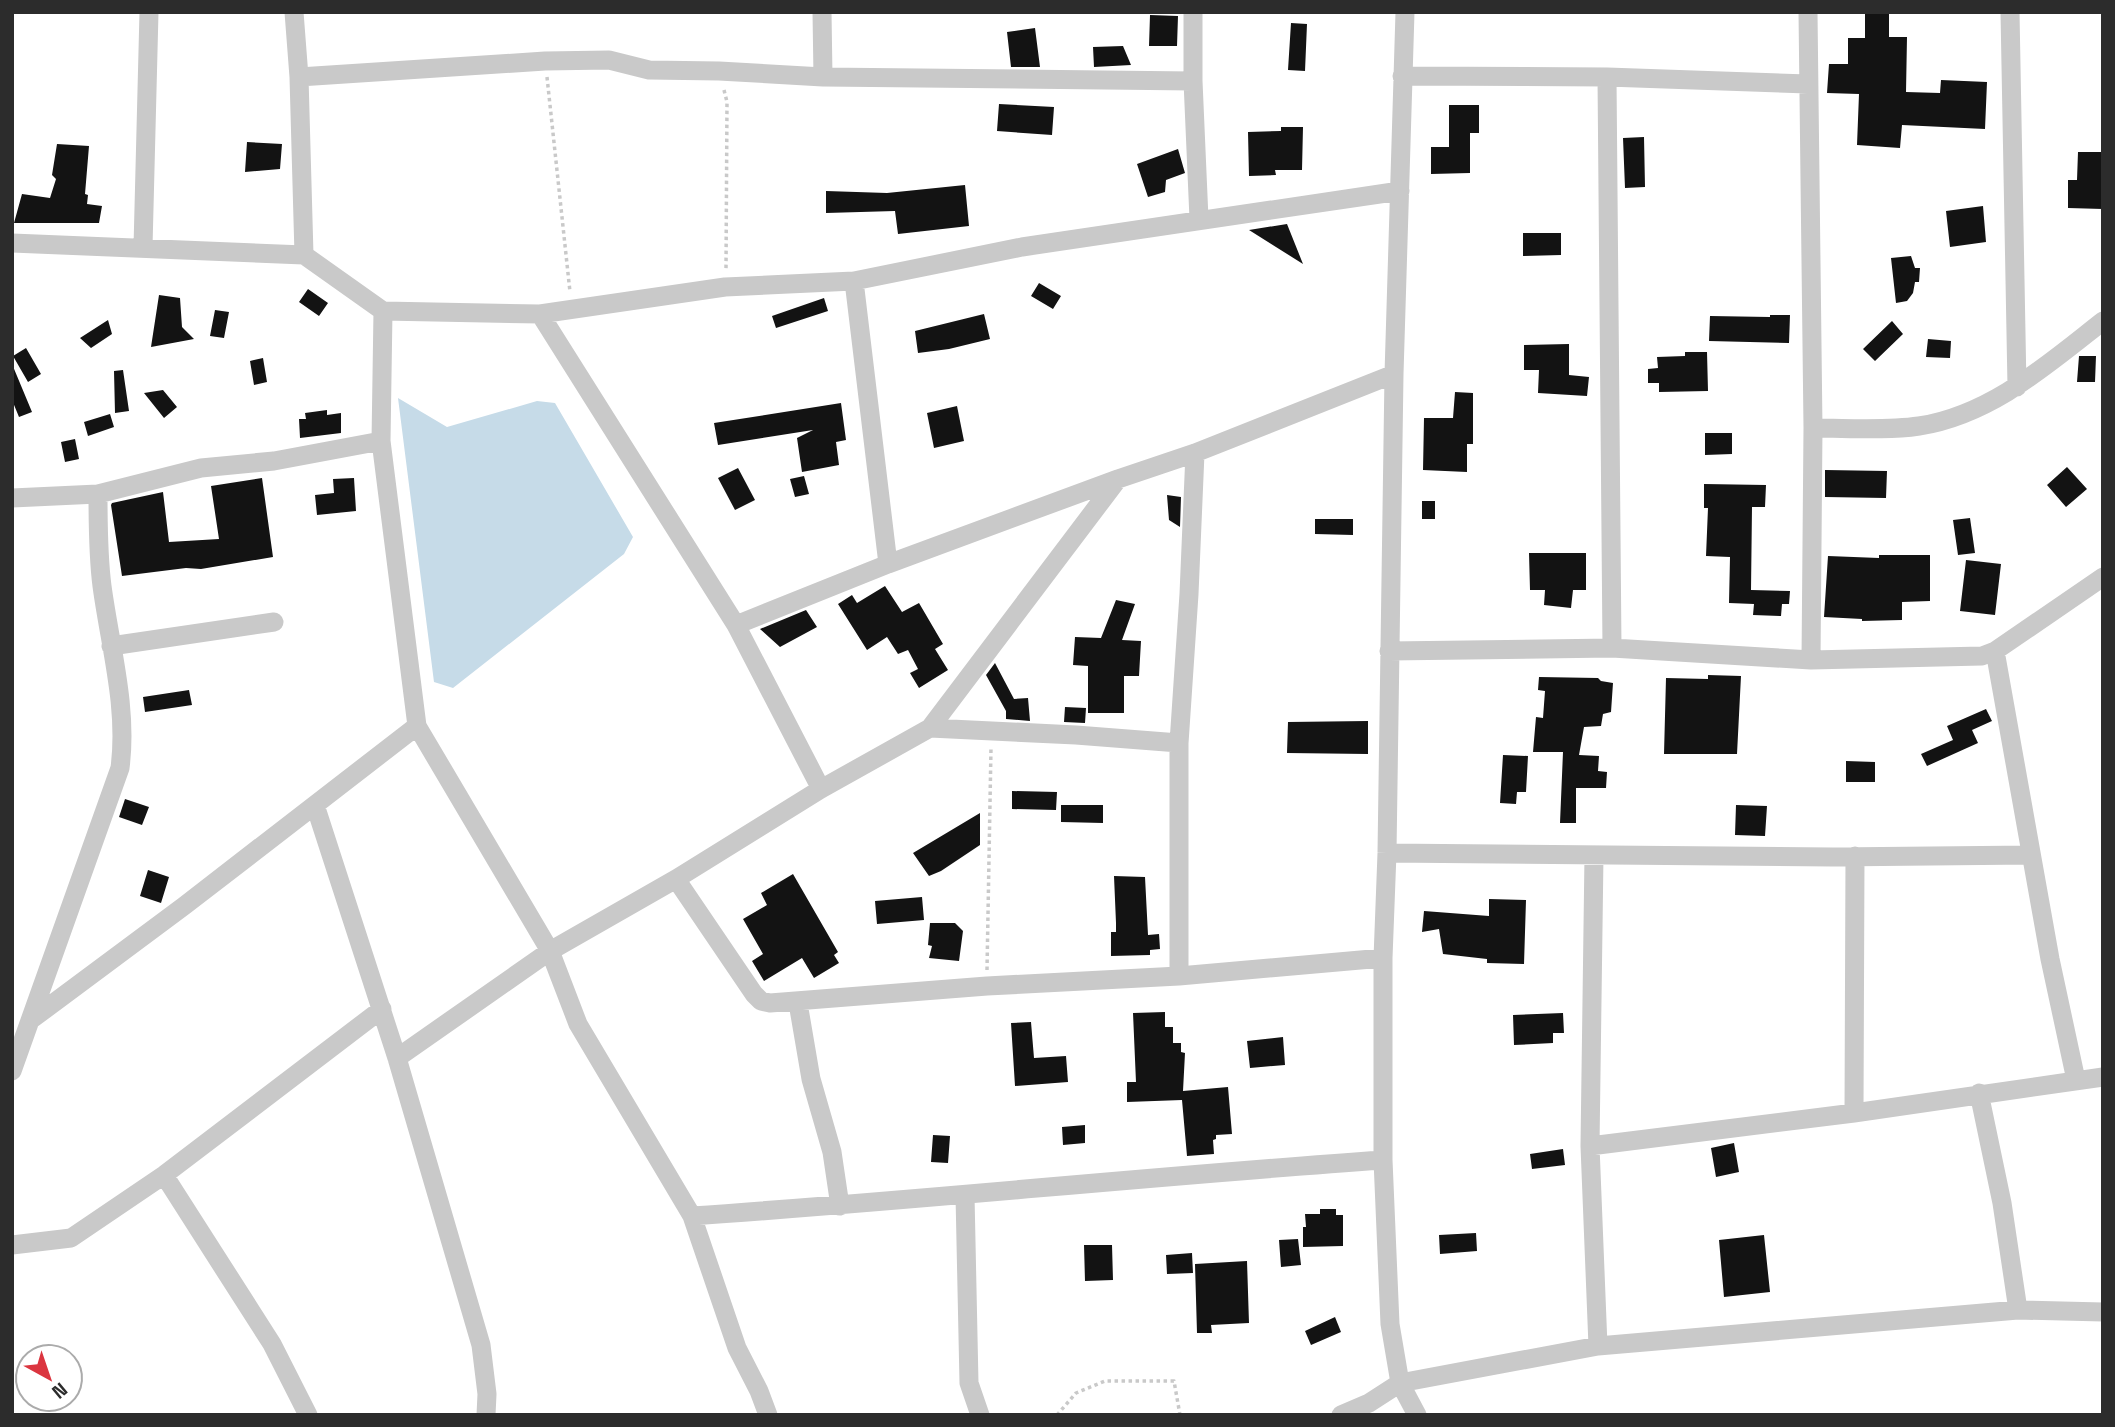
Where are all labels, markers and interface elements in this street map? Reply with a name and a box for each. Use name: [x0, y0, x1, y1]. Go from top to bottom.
north arrow: [14, 1343, 84, 1413]
text: N: [47, 1377, 73, 1404]

